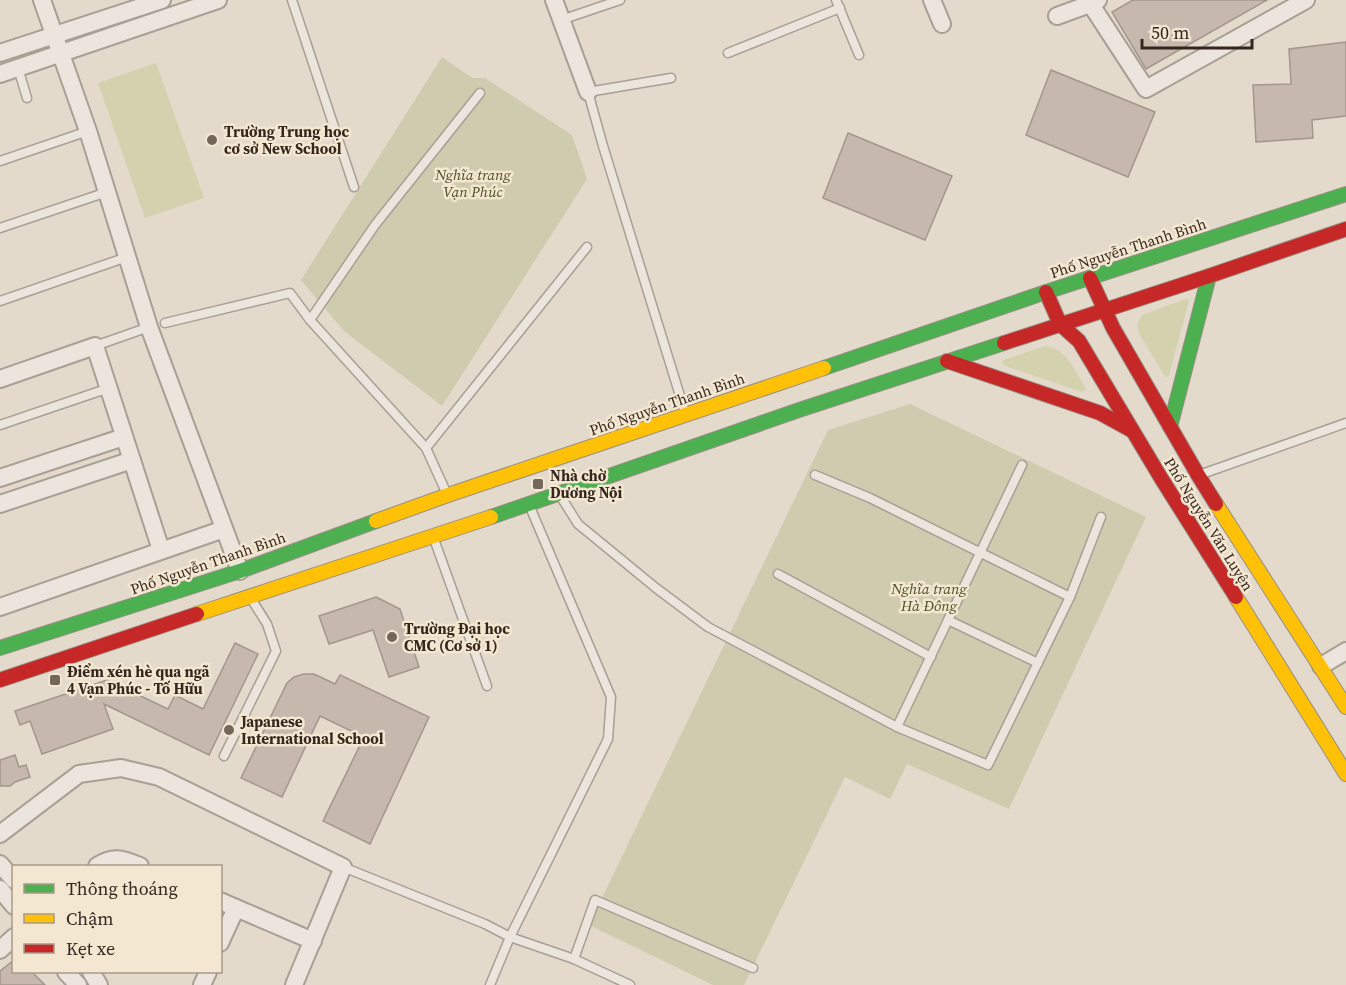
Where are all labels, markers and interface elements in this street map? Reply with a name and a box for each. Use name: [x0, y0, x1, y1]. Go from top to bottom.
scale bar: [1142, 12, 1252, 50]
text: 50 m: [1151, 20, 1189, 45]
place label: Trường Trung học cơ sở New School: [224, 121, 349, 159]
marker: Trường Trung học cơ sở New School: [205, 133, 219, 147]
park label: Nghĩa trang Vạn Phúc: [434, 164, 512, 202]
street label: Phố Nguyễn Thanh Bình: [1047, 213, 1209, 283]
street label: Phố Nguyễn Thanh Bình: [586, 368, 748, 440]
street label: Phố Nguyễn Văn Luyện: [1159, 453, 1259, 595]
place label: Nhà chờ Dương Nội: [550, 465, 623, 503]
marker: Nhà chờ Dương Nội: [531, 477, 545, 491]
street label: Phố Nguyễn Thanh Bình: [127, 527, 289, 599]
park label: Nghĩa trang Hà Đông: [890, 578, 968, 616]
place label: Trường Đại học CMC (Cơ sở 1): [404, 618, 510, 656]
marker: Trường Đại học CMC (Cơ sở 1): [385, 630, 399, 644]
place label: Điểm xén hè qua ngã 4 Vạn Phúc - Tố Hữu: [67, 661, 211, 699]
marker: Điểm xén hè qua ngã 4 Vạn Phúc - Tố Hữu: [48, 673, 62, 687]
place label: Japanese International School: [240, 711, 384, 749]
marker: Japanese International School: [222, 723, 236, 737]
legend: [12, 865, 222, 973]
text: Thông thoáng: [66, 876, 178, 901]
text: Chậm: [66, 906, 113, 931]
text: Kẹt xe: [66, 936, 115, 961]

